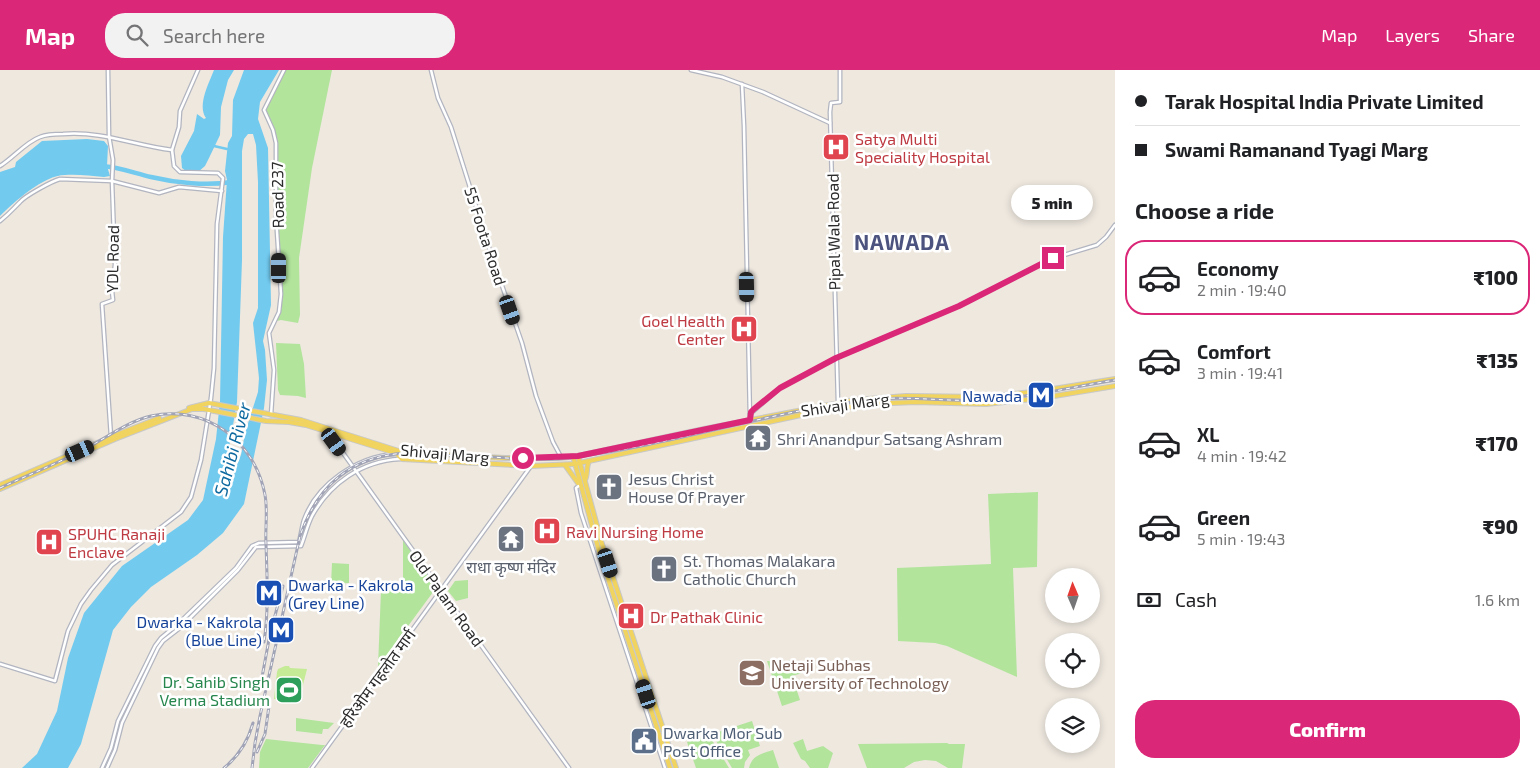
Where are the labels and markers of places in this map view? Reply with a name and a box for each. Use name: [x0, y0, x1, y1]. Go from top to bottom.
place label: Satya Multi Speciality Hospital: [855, 129, 990, 166]
hospital icon: Satya Multi Speciality Hospital: [821, 132, 851, 162]
place label: Goel Health Center: [641, 311, 726, 348]
hospital icon: Goel Health Center: [729, 314, 759, 344]
metro station icon: Nawada: [1026, 380, 1056, 410]
place label: Nawada: [962, 386, 1022, 405]
temple icon: Shri Anandpur Satsang Ashram: [743, 423, 773, 453]
place label: Shri Anandpur Satsang Ashram: [777, 429, 1002, 448]
place label: Jesus Christ House Of Prayer: [628, 469, 746, 506]
church icon: Jesus Christ House Of Prayer: [594, 472, 624, 502]
hospital icon: Ravi Nursing Home: [532, 516, 562, 546]
place label: Ravi Nursing Home: [566, 522, 704, 541]
place label: SPUHC Ranaji Enclave: [68, 524, 165, 561]
temple icon: राधा कृष्ण मंदिर: [496, 524, 526, 554]
hospital icon: SPUHC Ranaji Enclave: [34, 527, 64, 557]
place label: St. Thomas Malakara Catholic Church: [683, 551, 836, 588]
church icon: St. Thomas Malakara Catholic Church: [649, 554, 679, 584]
place label: राधा कृष्ण मंदिर: [466, 557, 556, 578]
place label: Dwarka - Kakrola (Grey Line): [288, 575, 413, 612]
metro station icon: Dwarka - Kakrola (Grey Line): [254, 578, 284, 608]
hospital icon: Dr Pathak Clinic: [616, 601, 646, 631]
place label: Dr Pathak Clinic: [650, 607, 763, 626]
place label: Dwarka - Kakrola (Blue Line): [137, 612, 262, 649]
metro station icon: Dwarka - Kakrola (Blue Line): [266, 615, 296, 645]
place label: Netaji Subhas University of Technology: [771, 655, 950, 692]
school or university icon: Netaji Subhas University of Technology: [737, 658, 767, 688]
place label: Dr. Sahib Singh Verma Stadium: [159, 672, 270, 709]
sports icon: Dr. Sahib Singh Verma Stadium: [274, 675, 304, 705]
place label: Dwarka Mor Sub Post Office: [663, 723, 782, 760]
public building icon: Dwarka Mor Sub Post Office: [629, 726, 659, 756]

